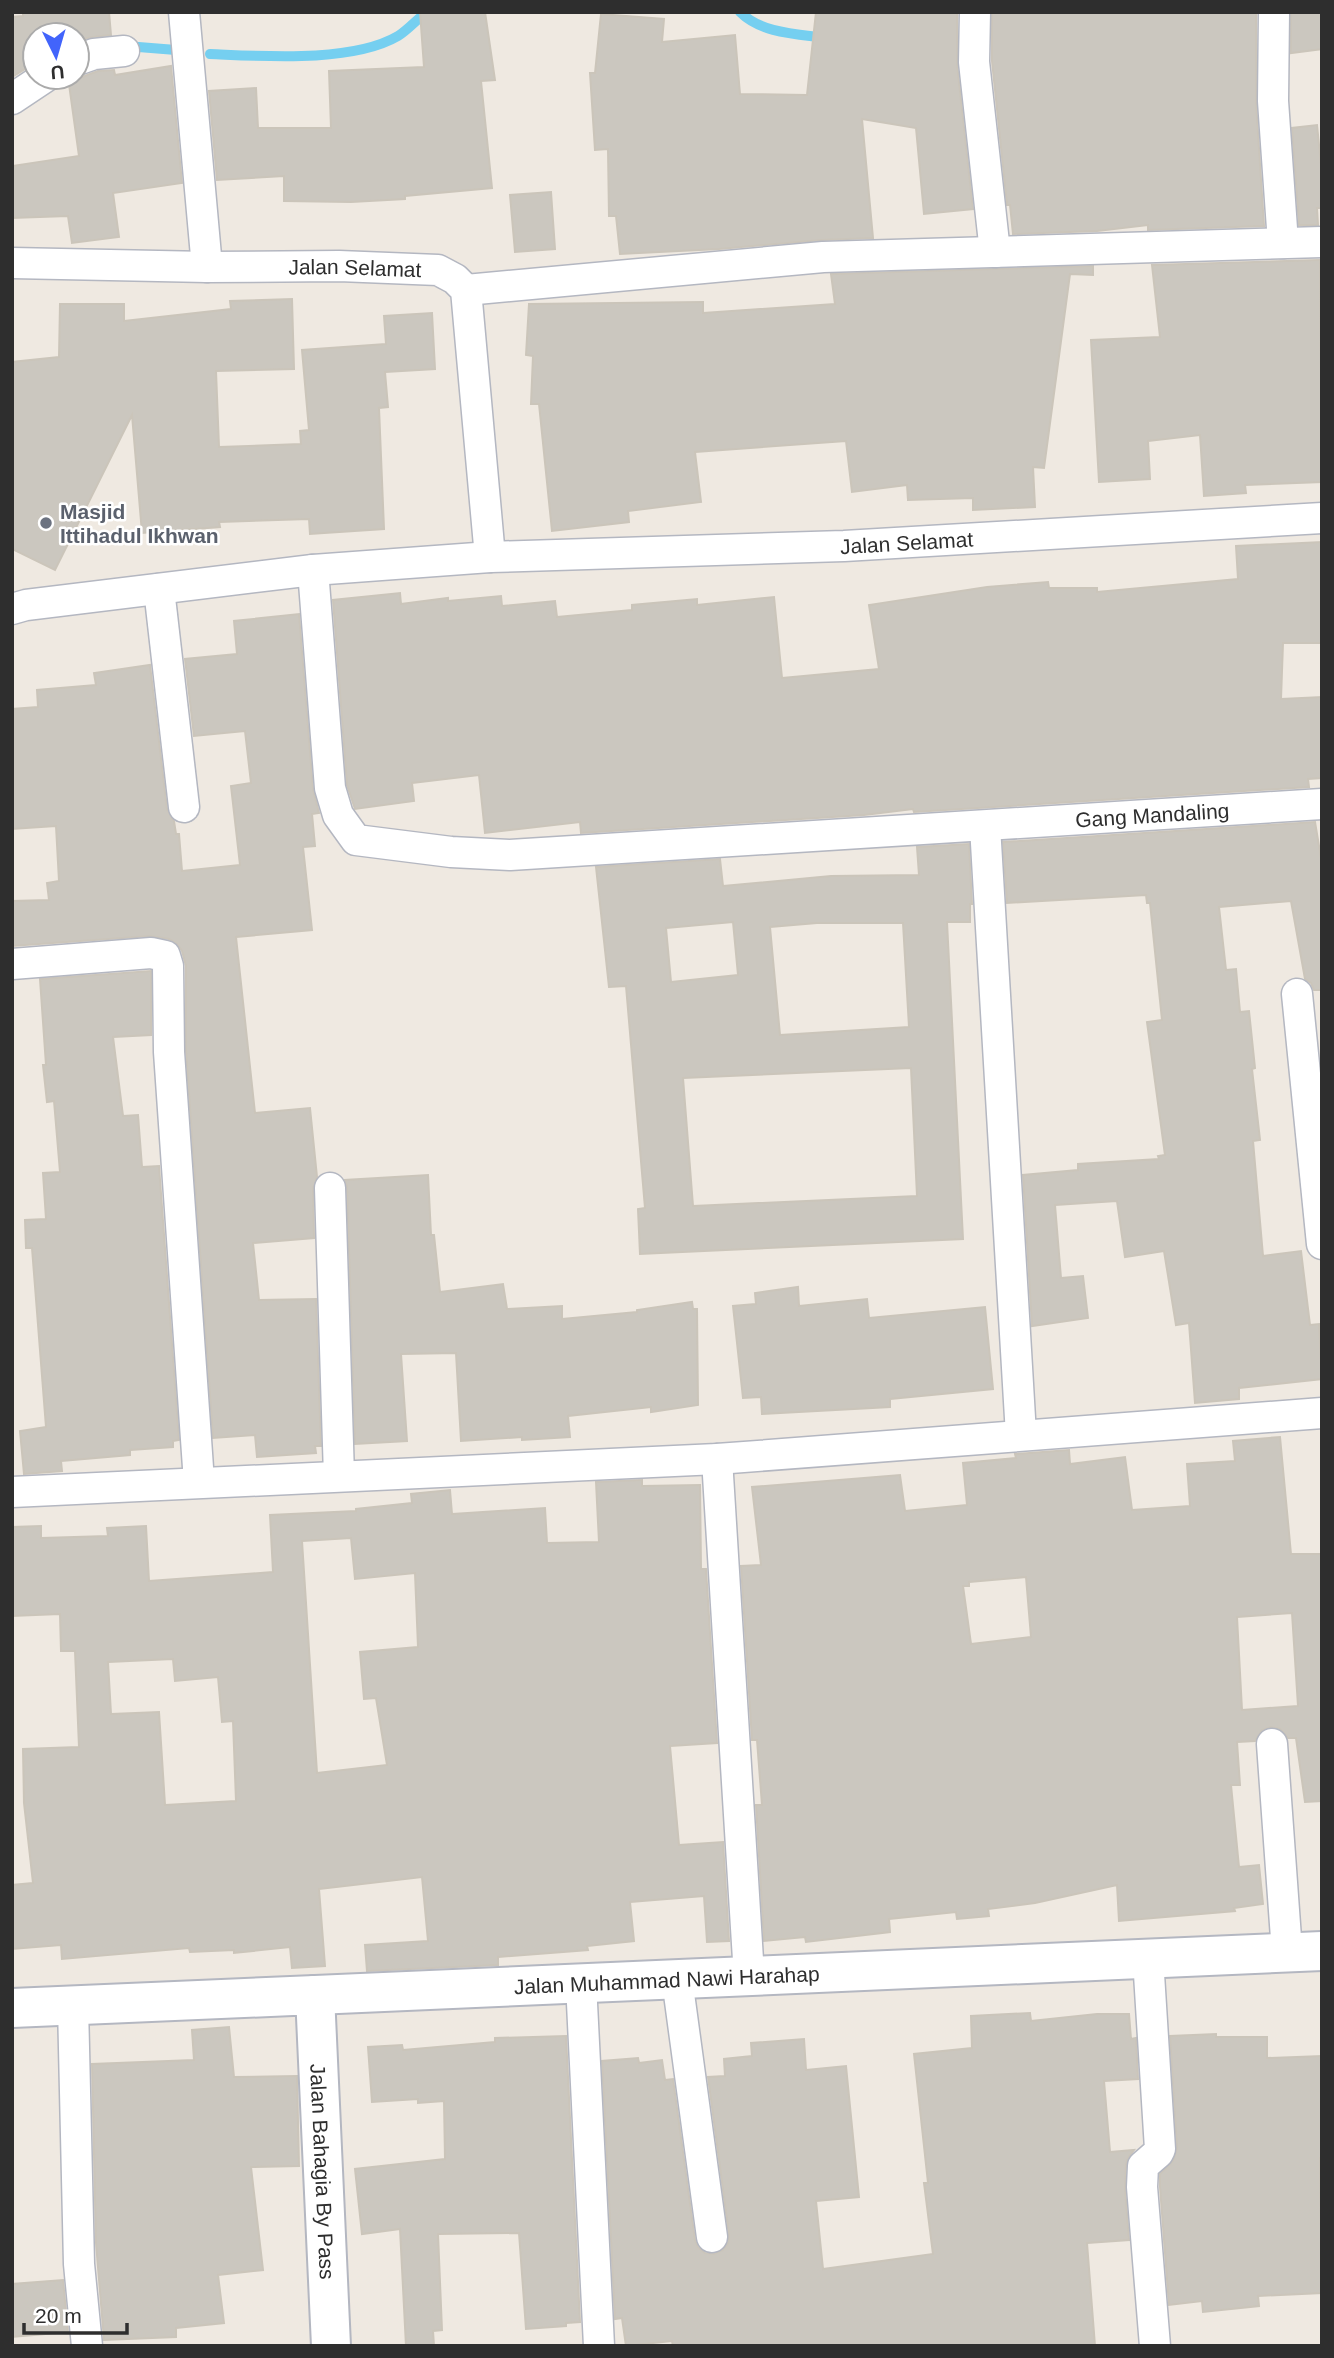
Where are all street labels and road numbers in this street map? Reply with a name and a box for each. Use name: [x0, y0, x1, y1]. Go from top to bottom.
street label: Jalan Selamat: [288, 254, 422, 281]
street label: Jalan Selamat: [839, 527, 974, 558]
street label: Gang Mandaling: [1075, 798, 1230, 831]
street label: Jalan Muhammad Nawi Harahap: [513, 1961, 820, 1998]
street label: Jalan Bahagia By Pass: [307, 2063, 339, 2280]

